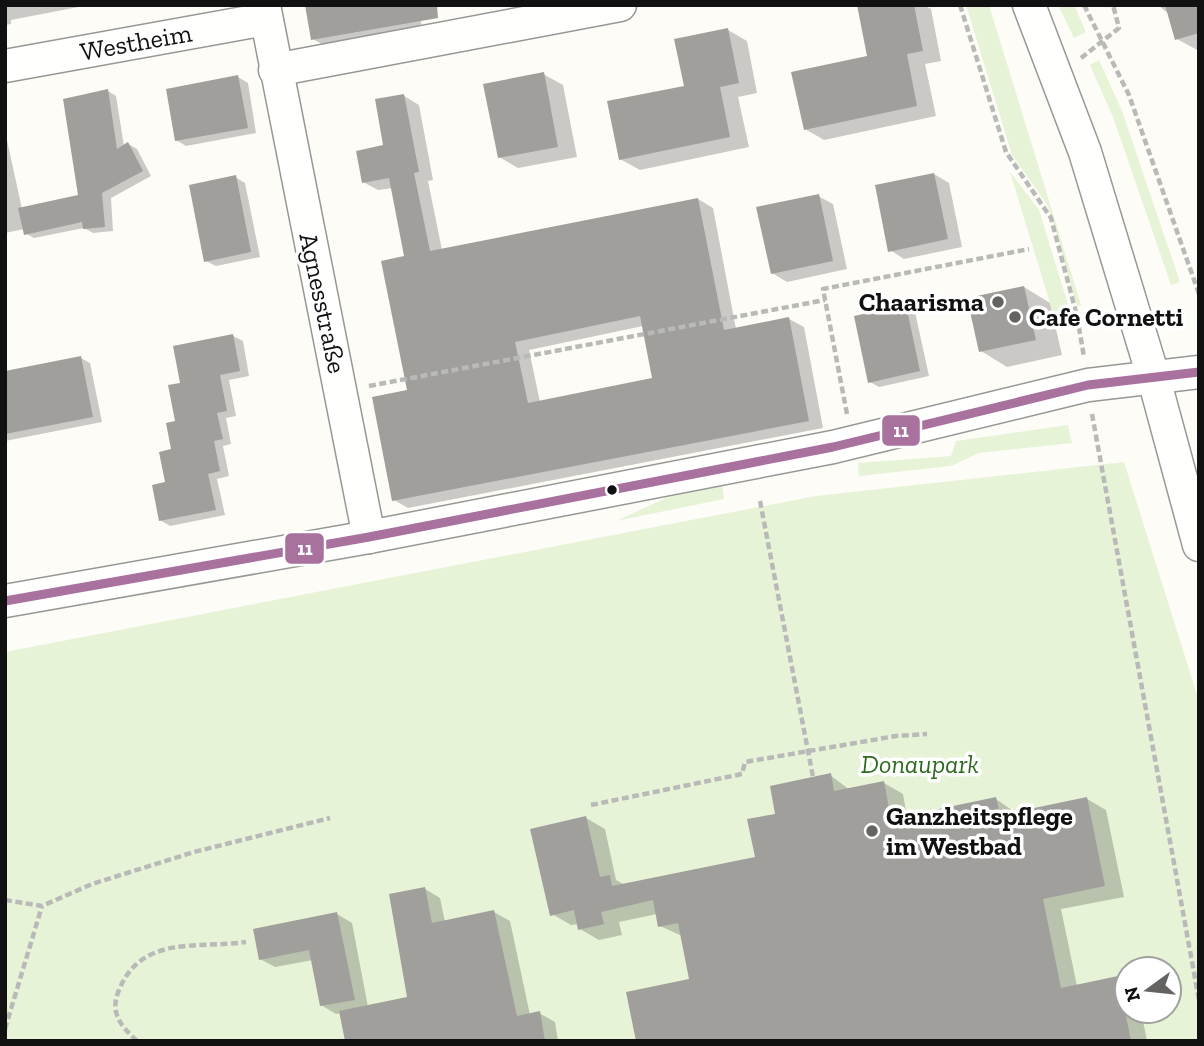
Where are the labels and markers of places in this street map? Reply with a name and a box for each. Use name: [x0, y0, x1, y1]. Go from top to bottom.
place label: Chaarisma: [859, 286, 984, 318]
marker: Chaarisma: [990, 294, 1006, 310]
place label: Cafe Cornetti: [1029, 301, 1184, 333]
marker: Cafe Cornetti: [1007, 309, 1023, 325]
unlabelled marker: [605, 483, 619, 497]
place label: Ganzheitspflege im Westbad: [886, 800, 1073, 862]
marker: Ganzheitspflege im Westbad: [864, 823, 880, 839]

